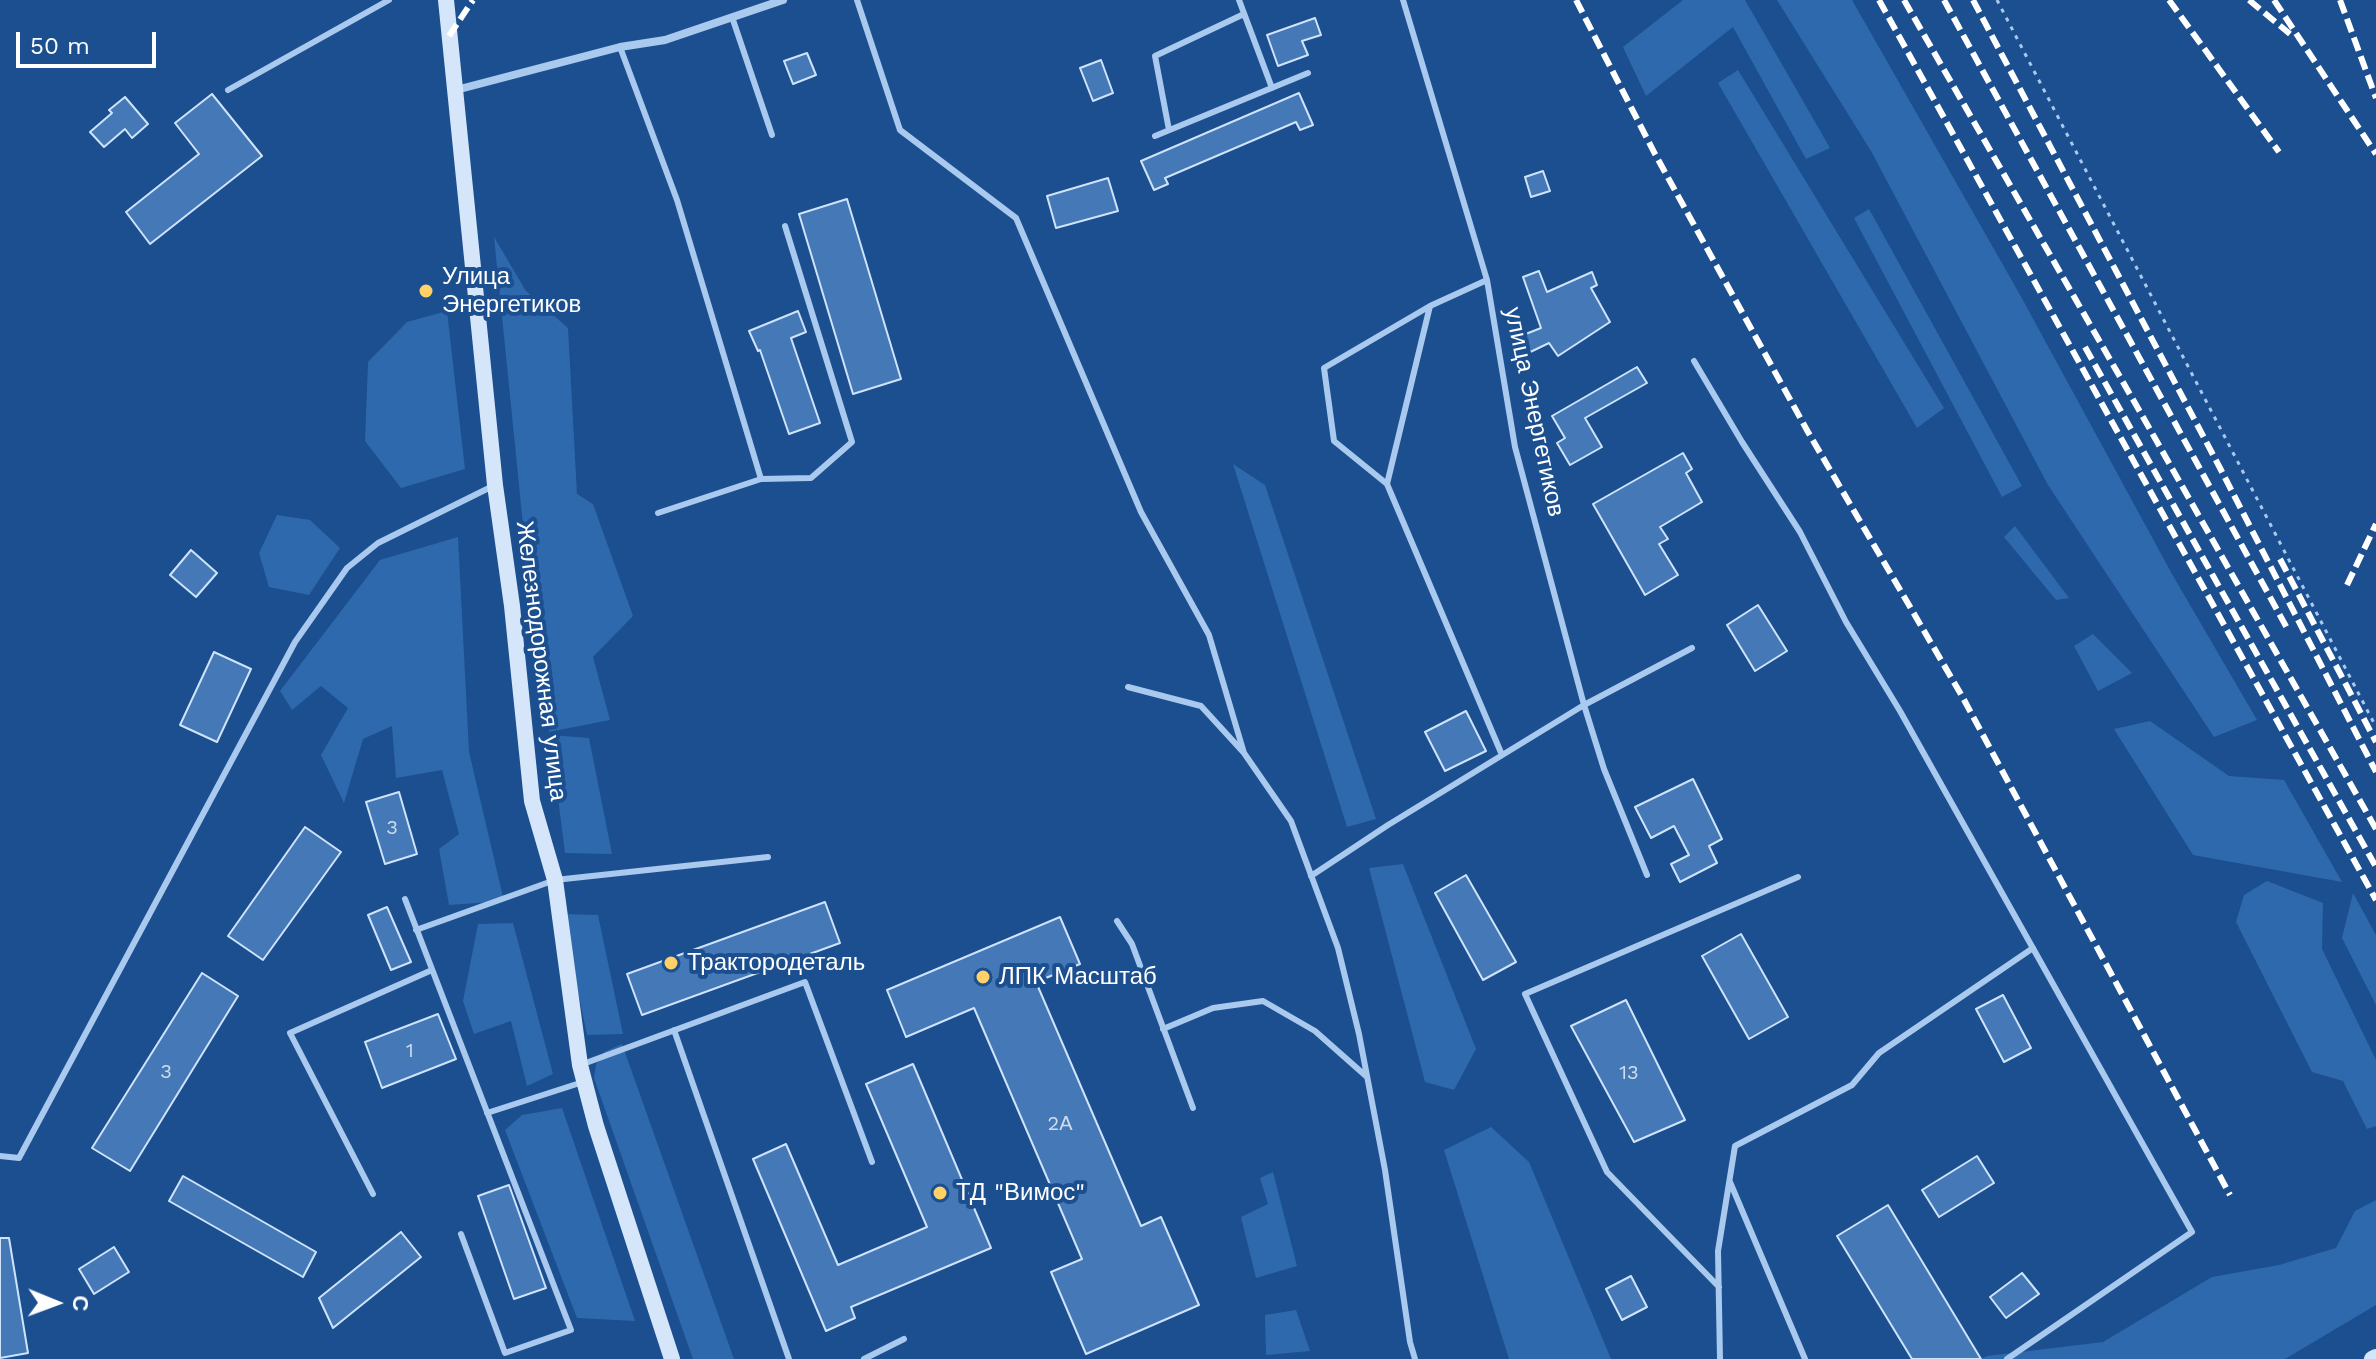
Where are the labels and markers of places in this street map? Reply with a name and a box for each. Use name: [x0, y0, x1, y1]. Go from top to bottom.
place label: Улица Энергетиков: [442, 263, 581, 319]
marker: Улица Энергетиков: [417, 282, 435, 300]
place label: Трактородеталь: [687, 949, 865, 977]
marker: Трактородеталь: [662, 954, 680, 972]
place label: ЛПК Масштаб: [999, 963, 1157, 991]
marker: ЛПК Масштаб: [974, 968, 992, 986]
place label: ТД "Вимос": [956, 1179, 1085, 1207]
marker: ТД "Вимос": [931, 1184, 949, 1202]

